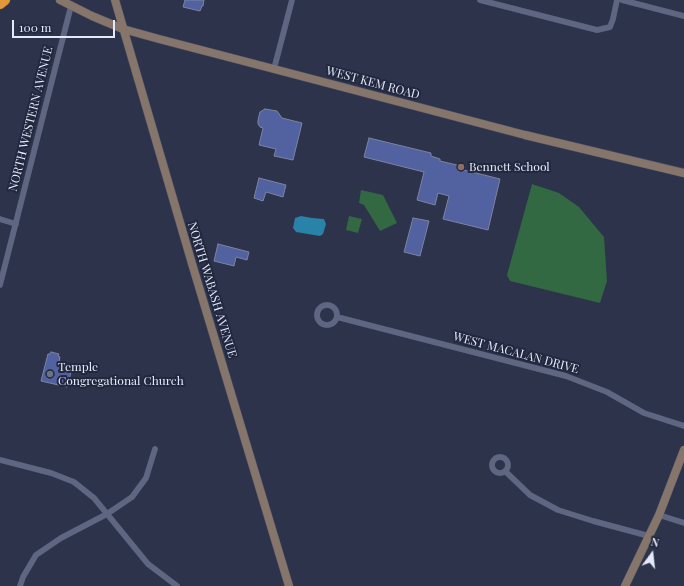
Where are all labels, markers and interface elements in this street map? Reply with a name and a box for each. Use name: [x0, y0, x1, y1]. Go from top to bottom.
scale bar: [14, 12, 117, 38]
text: 100 m: [19, 19, 51, 35]
street label: NORTH WESTERN AVENUE: [6, 45, 56, 193]
street label: WEST KEM ROAD: [325, 64, 421, 102]
place label: Bennett School: [469, 160, 550, 174]
marker: Bennett School: [456, 162, 466, 172]
street label: NORTH WABASH AVENUE: [184, 220, 240, 360]
street label: WEST MACALAN DRIVE: [452, 329, 580, 377]
place label: Temple Congregational Church: [58, 360, 184, 388]
marker: Temple Congregational Church: [45, 369, 55, 379]
north arrow: [632, 534, 672, 574]
text: N: [649, 534, 661, 550]

